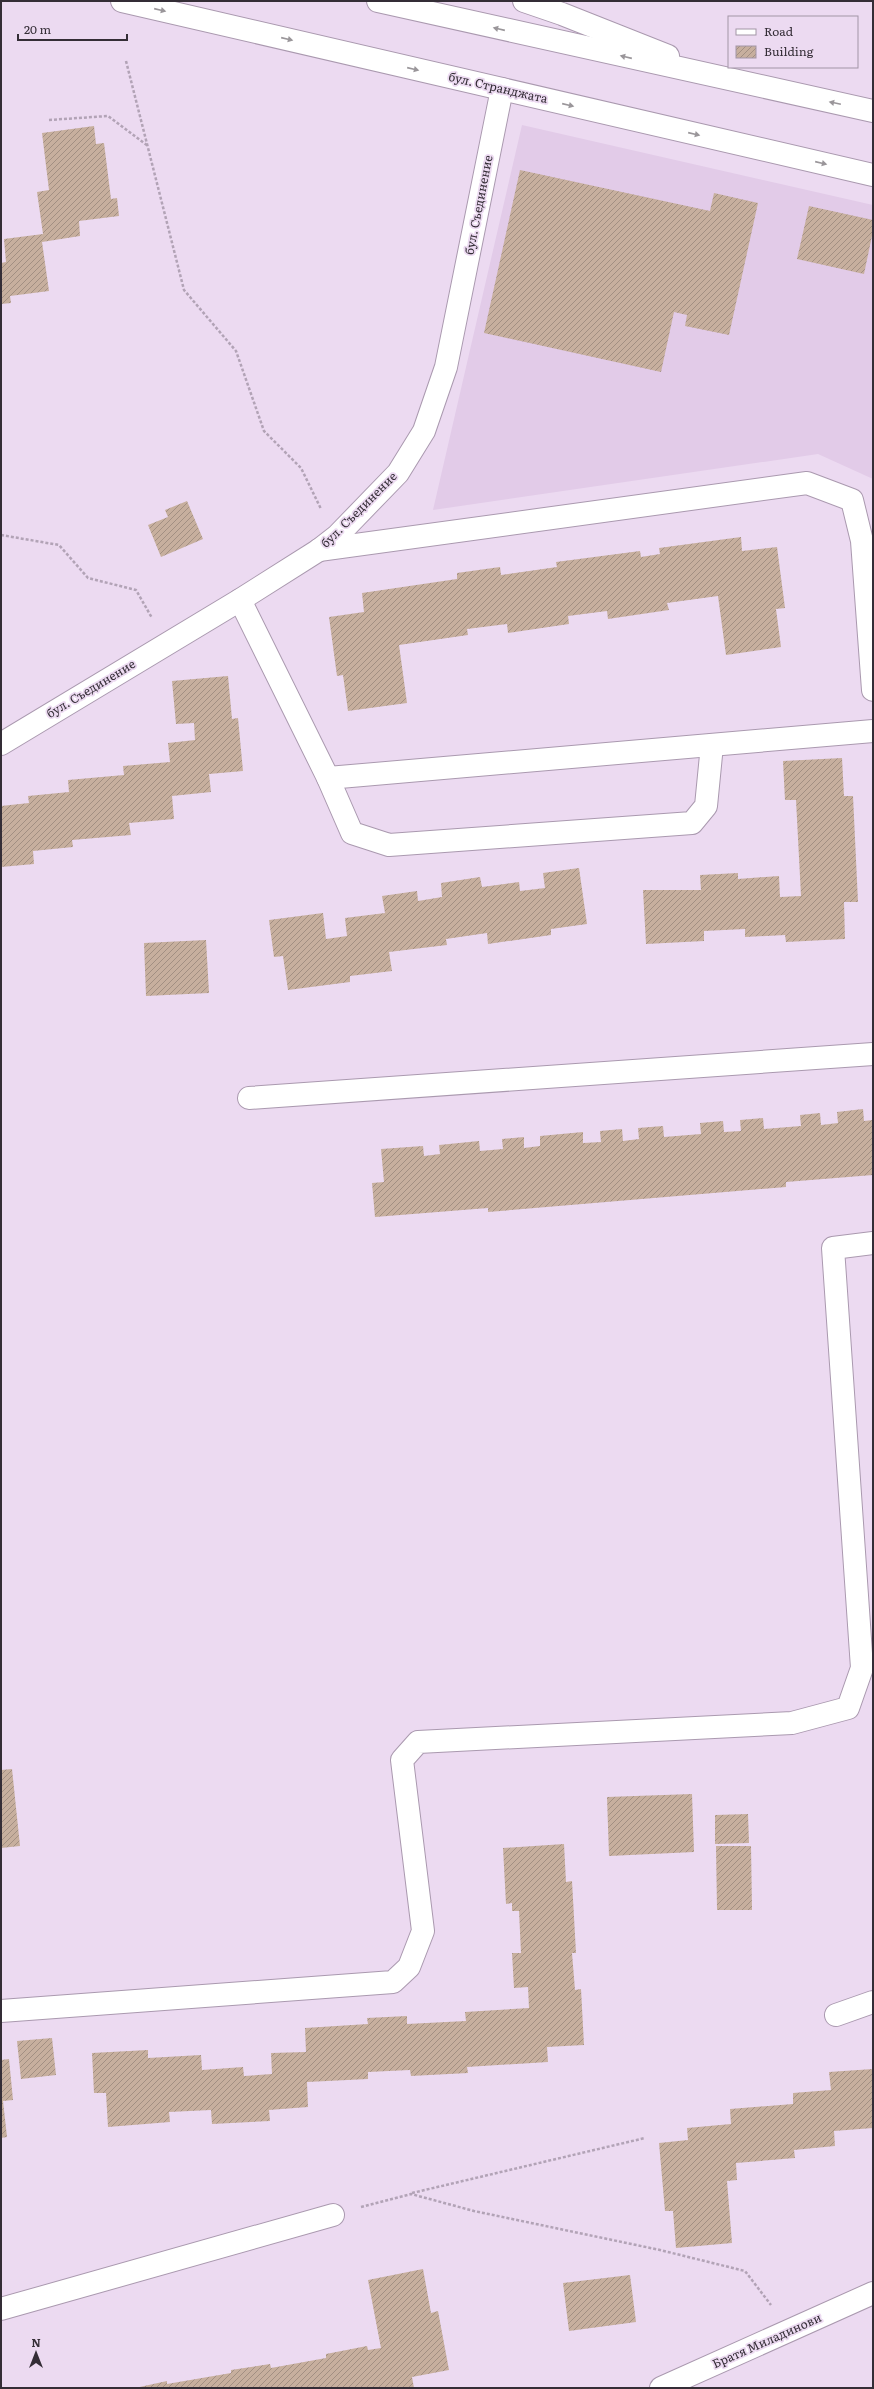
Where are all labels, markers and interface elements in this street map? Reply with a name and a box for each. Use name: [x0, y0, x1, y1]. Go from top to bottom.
one-way arrow: [154, 7, 166, 13]
scale bar: [18, 16, 127, 42]
legend: [728, 16, 858, 68]
text: 20 m: [24, 20, 51, 38]
text: Road: [764, 22, 794, 40]
one-way arrow: [493, 25, 505, 31]
one-way arrow: [281, 37, 293, 43]
text: Building: [764, 42, 814, 60]
one-way arrow: [620, 54, 632, 60]
one-way arrow: [407, 66, 420, 72]
street label: бул. Странджата: [447, 67, 550, 107]
one-way arrow: [829, 100, 841, 106]
one-way arrow: [561, 102, 574, 108]
one-way arrow: [688, 131, 700, 137]
street label: бул. Съединение: [460, 153, 497, 256]
one-way arrow: [815, 161, 827, 167]
street label: бул. Съединение: [316, 467, 400, 551]
street label: бул. Съединение: [42, 654, 138, 722]
street label: Братя Миладинови: [709, 2308, 824, 2372]
north arrow: [16, 2333, 56, 2373]
text: N: [31, 2334, 41, 2350]

